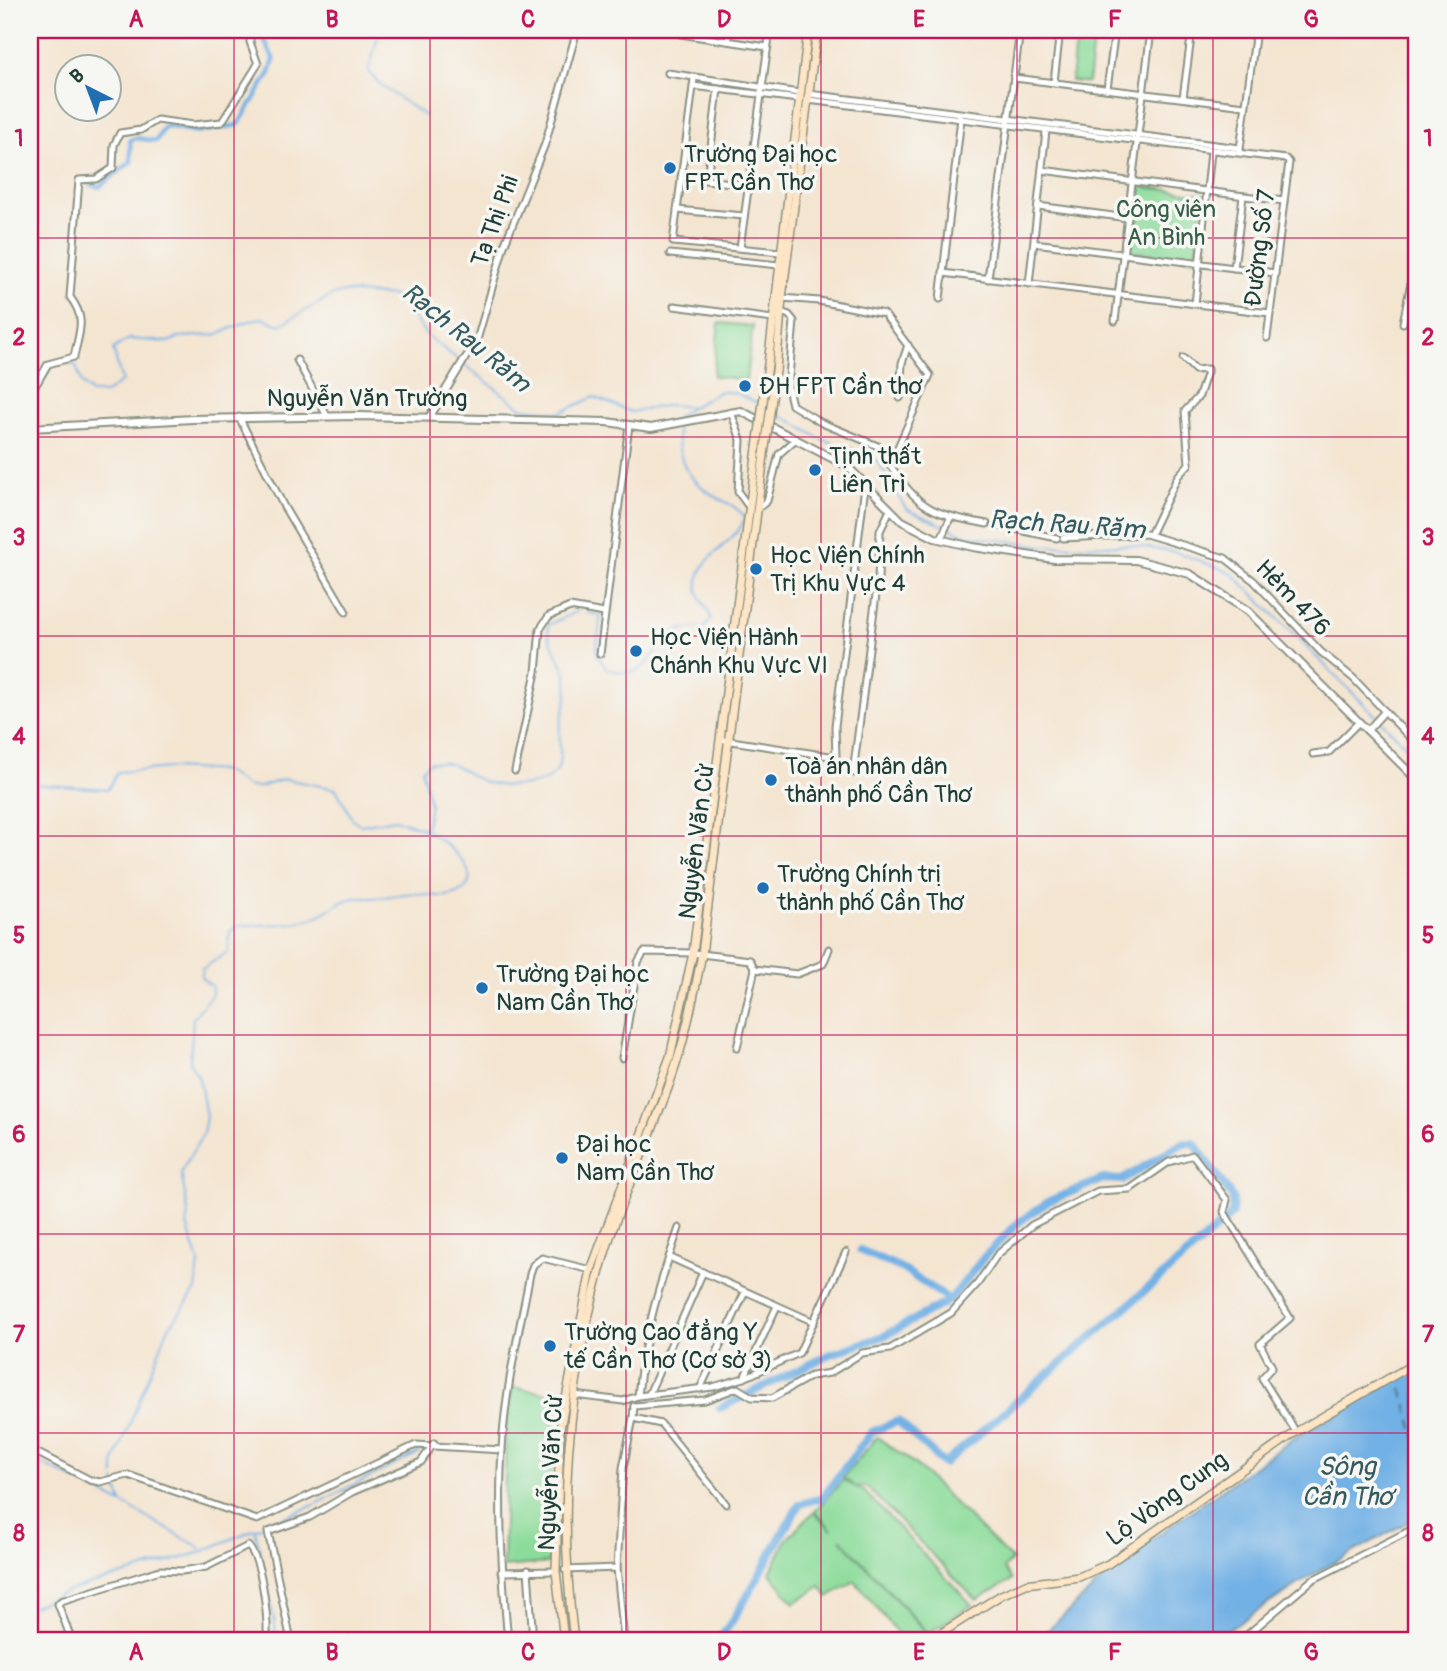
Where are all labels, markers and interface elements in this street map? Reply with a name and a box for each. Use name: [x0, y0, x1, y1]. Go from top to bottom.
text: A: [129, 5, 144, 34]
text: B: [325, 5, 339, 34]
text: C: [521, 5, 535, 34]
text: D: [717, 5, 731, 34]
text: E: [913, 5, 925, 34]
text: F: [1108, 5, 1122, 34]
text: G: [1303, 5, 1319, 34]
north arrow: [52, 52, 122, 122]
text: B: [65, 63, 89, 89]
text: 1: [15, 124, 24, 153]
text: 1: [1424, 124, 1433, 153]
place label: Trường Đại học FPT Cần Thơ: [684, 140, 838, 197]
marker: Trường Đại học FPT Cần Thơ: [662, 160, 678, 176]
street label: Tạ Thị Phi: [465, 171, 525, 271]
street label: Đường Số 7: [1238, 187, 1282, 308]
park label: Công viên An Bình: [1116, 195, 1216, 252]
water label: Rạch Rau Răm: [395, 276, 538, 401]
text: 2: [13, 323, 26, 352]
text: 2: [1422, 323, 1435, 352]
place label: ĐH FPT Cần thơ: [759, 372, 923, 401]
marker: ĐH FPT Cần thơ: [737, 378, 753, 394]
street label: Nguyễn Văn Trường: [267, 384, 467, 413]
place label: Tịnh thất Liên Trì: [829, 442, 921, 499]
marker: Tịnh thất Liên Trì: [807, 462, 823, 478]
water label: Rạch Rau Răm: [988, 504, 1148, 547]
text: 3: [13, 523, 25, 552]
text: 3: [1422, 523, 1434, 552]
place label: Học Viện Chính Trị Khu Vực 4: [770, 541, 925, 598]
street label: Hẻm 476: [1250, 554, 1336, 642]
marker: Học Viện Chính Trị Khu Vực 4: [748, 561, 764, 577]
place label: Học Viện Hành Chánh Khu Vực VI: [650, 623, 828, 680]
marker: Học Viện Hành Chánh Khu Vực VI: [628, 643, 644, 659]
text: 4: [12, 722, 26, 751]
text: 4: [1421, 722, 1435, 751]
place label: Toà án nhân dân thành phố Cần Thơ: [784, 752, 972, 809]
street label: Nguyễn Văn Cừ: [673, 761, 721, 921]
marker: Toà án nhân dân thành phố Cần Thơ: [763, 772, 779, 788]
place label: Trường Chính trị thành phố Cần Thơ: [776, 860, 964, 917]
marker: Trường Chính trị thành phố Cần Thơ: [755, 880, 771, 896]
text: 5: [13, 921, 25, 950]
text: 5: [1422, 921, 1434, 950]
place label: Trường Đại học Nam Cần Thơ: [496, 960, 650, 1017]
marker: Trường Đại học Nam Cần Thơ: [474, 980, 490, 996]
text: 6: [12, 1120, 26, 1149]
text: 6: [1421, 1120, 1435, 1149]
place label: Đại học Nam Cần Thơ: [576, 1130, 714, 1187]
marker: Đại học Nam Cần Thơ: [554, 1150, 570, 1166]
place label: Trường Cao đẳng Y tế Cần Thơ (Cơ sở 3): [563, 1318, 773, 1375]
text: 7: [13, 1320, 26, 1349]
text: 7: [1422, 1320, 1435, 1349]
marker: Trường Cao đẳng Y tế Cần Thơ (Cơ sở 3): [542, 1338, 558, 1354]
street label: Nguyễn Văn Cừ: [532, 1393, 570, 1551]
street label: Lộ Vòng Cung: [1101, 1445, 1233, 1553]
water label: Sông Cần Thơ: [1302, 1451, 1397, 1513]
text: 8: [13, 1519, 25, 1548]
text: 8: [1422, 1519, 1434, 1548]
text: A: [129, 1638, 144, 1667]
text: B: [325, 1638, 339, 1667]
text: C: [521, 1638, 535, 1667]
text: D: [717, 1638, 731, 1667]
text: E: [913, 1638, 925, 1667]
text: F: [1108, 1638, 1122, 1667]
text: G: [1303, 1638, 1319, 1667]

